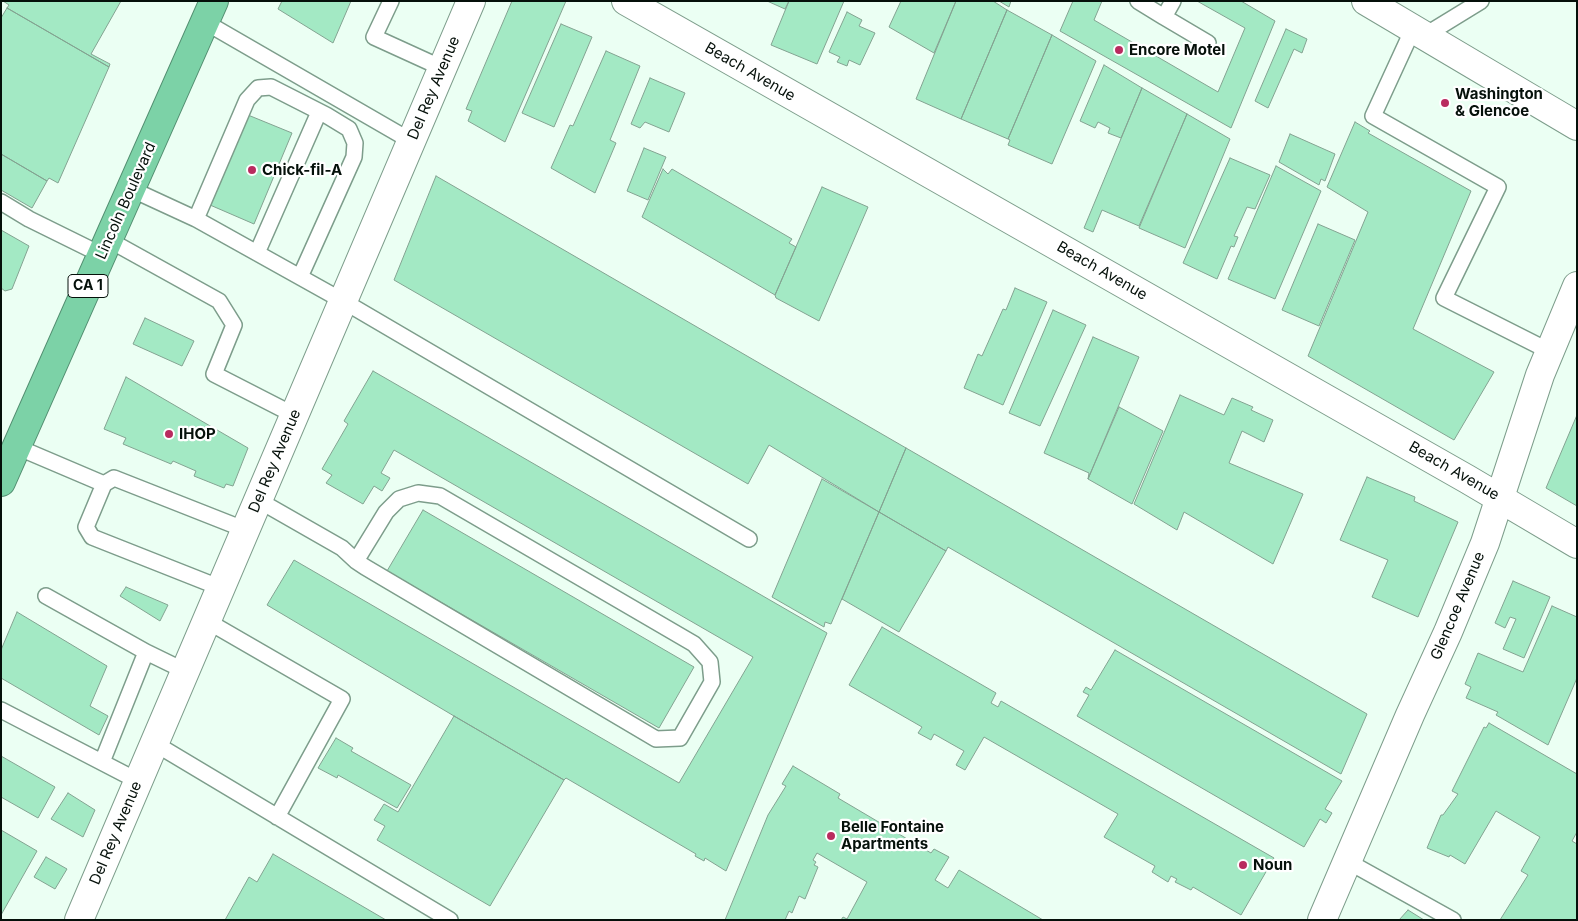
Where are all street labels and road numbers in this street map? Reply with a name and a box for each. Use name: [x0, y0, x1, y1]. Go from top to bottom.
street label: Del Rey Avenue: [404, 34, 464, 142]
street label: Beach Avenue: [702, 39, 798, 105]
street label: Lincoln Boulevard: [92, 140, 160, 262]
street label: Beach Avenue: [1054, 238, 1150, 304]
road number: CA 1: [68, 274, 108, 298]
street label: Del Rey Avenue: [245, 407, 305, 515]
street label: Beach Avenue: [1406, 438, 1502, 504]
street label: Glencoe Avenue: [1427, 549, 1489, 663]
street label: Del Rey Avenue: [86, 779, 146, 887]

